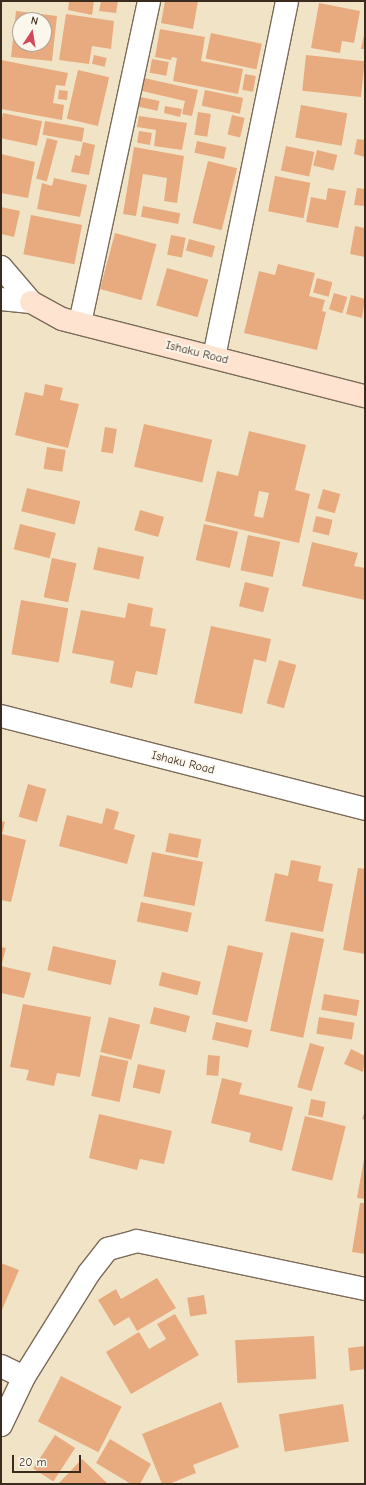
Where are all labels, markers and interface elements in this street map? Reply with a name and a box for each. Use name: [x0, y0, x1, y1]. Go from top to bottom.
north arrow: [12, 12, 52, 52]
text: N: [30, 14, 39, 28]
street label: Ishaku Road: [164, 338, 230, 368]
street label: Ishaku Road: [150, 748, 216, 778]
scale bar: [14, 1447, 83, 1473]
text: 20 m: [19, 1455, 47, 1469]

